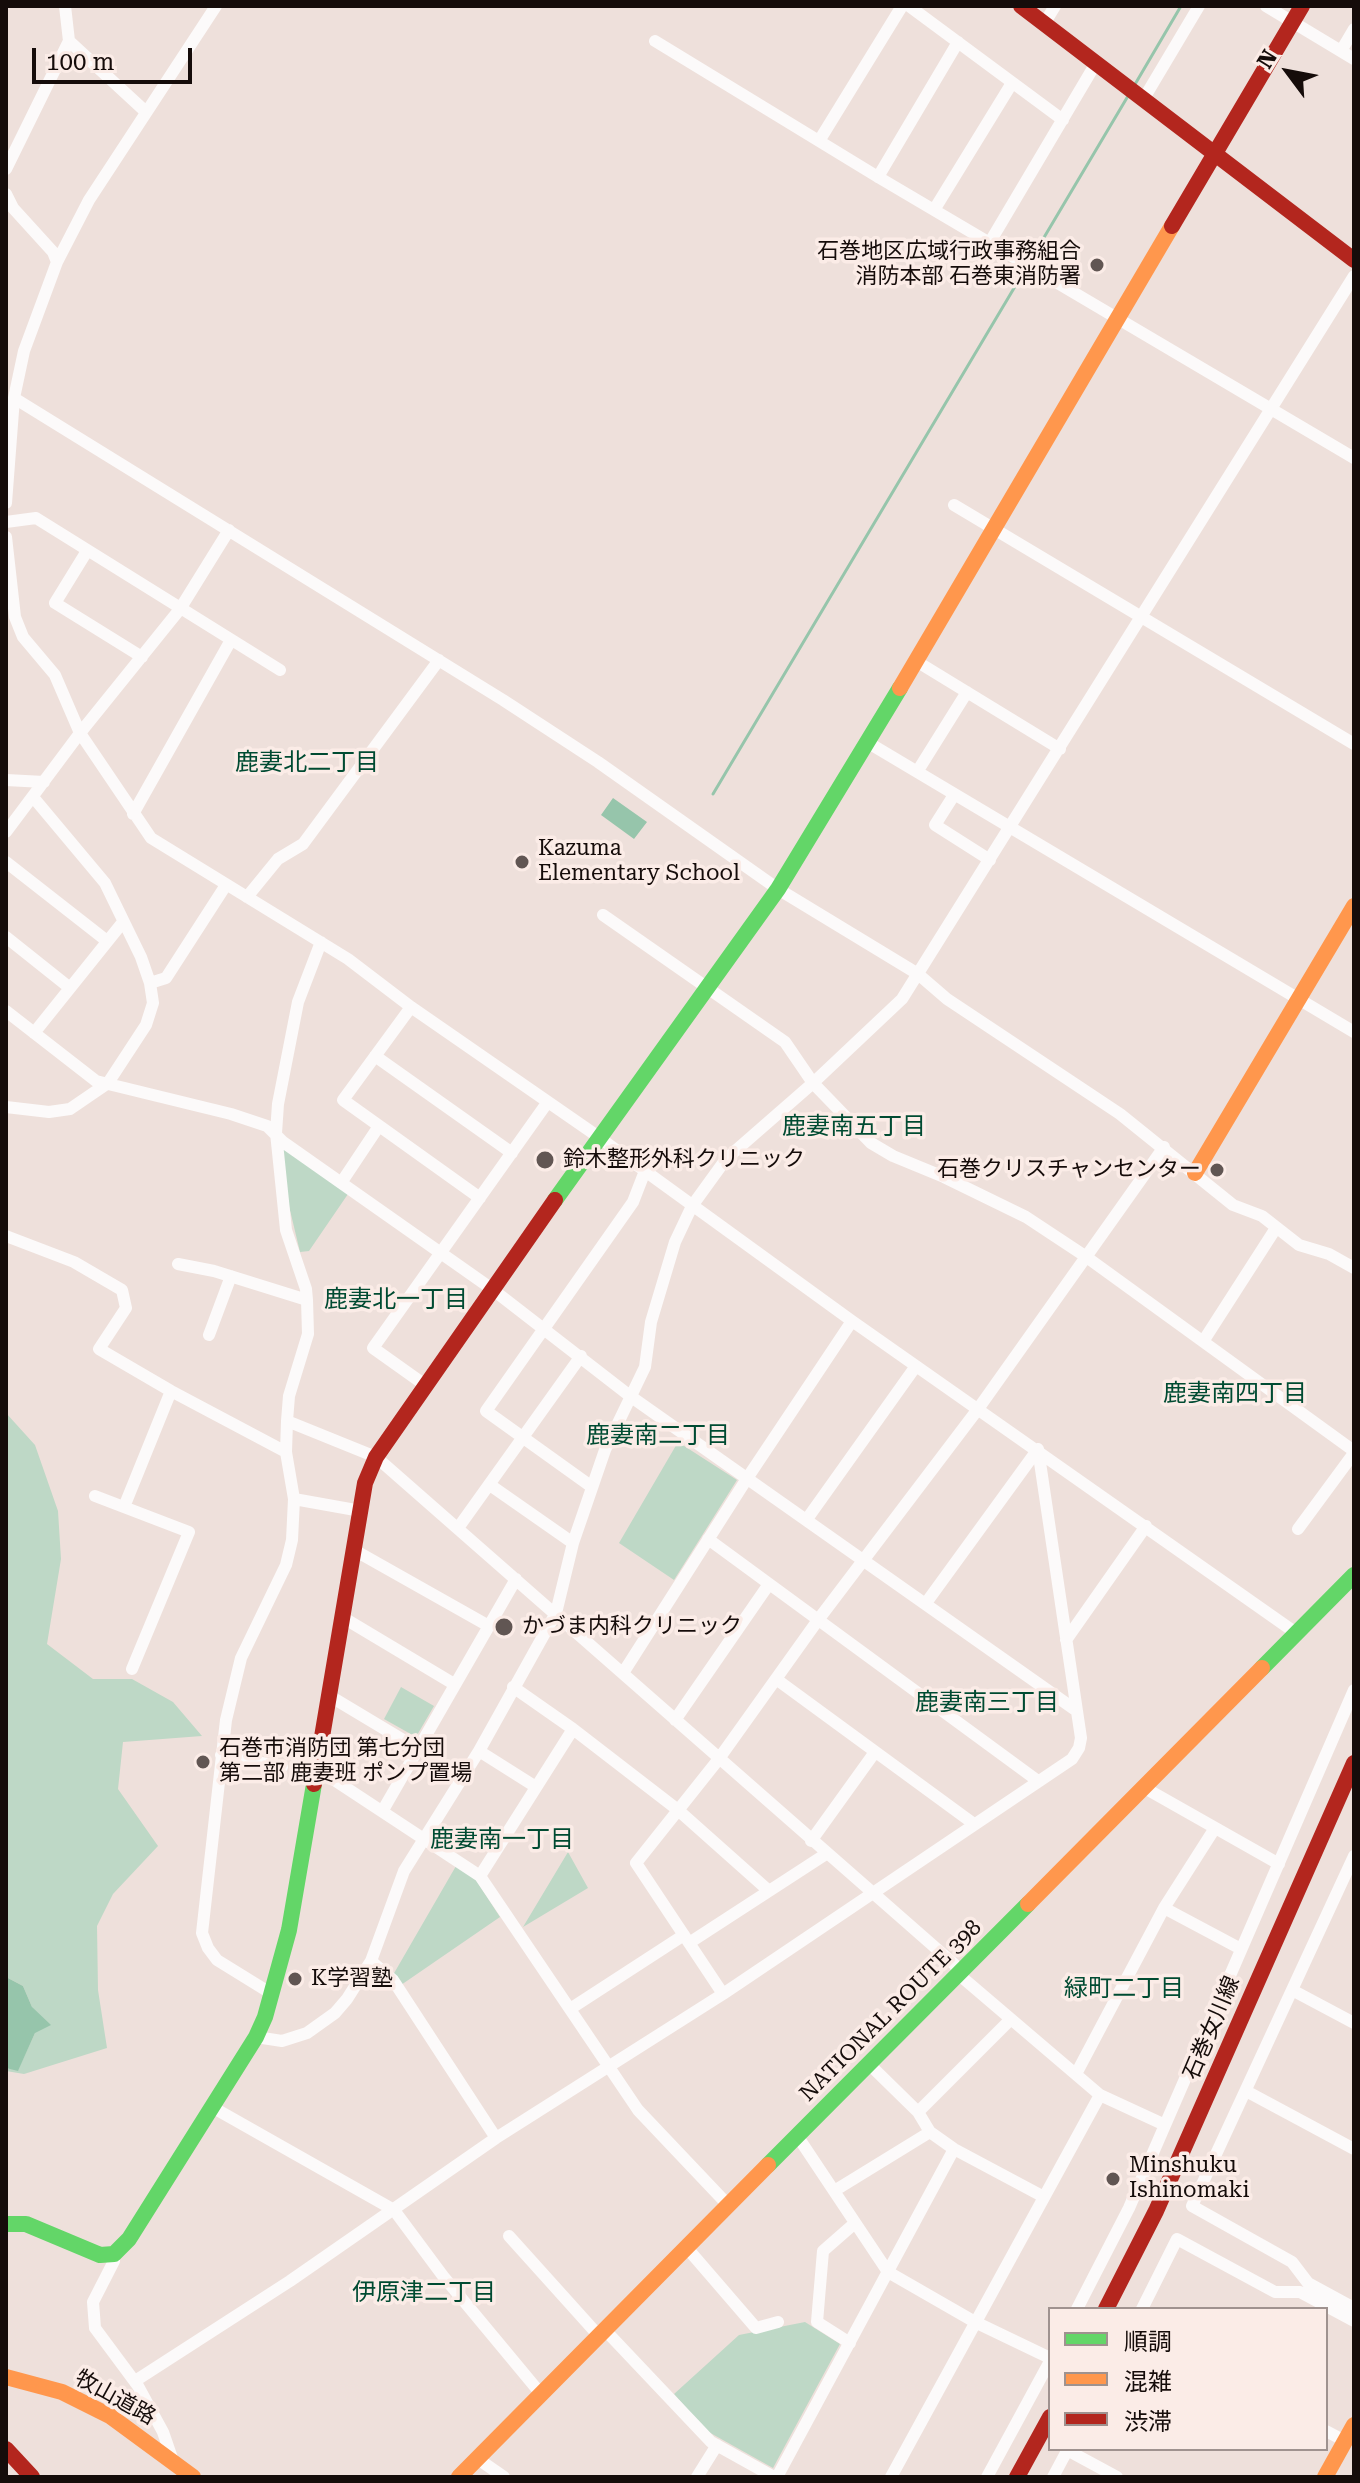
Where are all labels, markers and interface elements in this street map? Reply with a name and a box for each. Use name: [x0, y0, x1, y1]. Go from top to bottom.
scale bar: [36, 32, 196, 82]
north arrow: [1248, 32, 1328, 112]
text: N: [1252, 45, 1282, 73]
text: 100 m: [46, 48, 114, 76]
place label: 石巻地区広域行政事務組合 消防本部 石巻東消防署: [817, 239, 1081, 290]
marker: 石巻地区広域行政事務組合 消防本部 石巻東消防署: [1088, 256, 1106, 274]
district label: 鹿妻北二丁目: [235, 749, 379, 777]
place label: Kazuma Elementary School: [538, 836, 740, 888]
marker: Kazuma Elementary School: [513, 853, 531, 871]
district label: 鹿妻南五丁目: [782, 1113, 926, 1141]
place label: 鈴木整形外科クリニック: [563, 1147, 805, 1173]
marker: 鈴木整形外科クリニック: [534, 1149, 556, 1171]
place label: 石巻クリスチャンセンター: [937, 1157, 1201, 1183]
marker: 石巻クリスチャンセンター: [1208, 1161, 1226, 1179]
district label: 鹿妻北一丁目: [324, 1286, 468, 1314]
district label: 鹿妻南四丁目: [1163, 1380, 1307, 1408]
district label: 鹿妻南二丁目: [586, 1422, 730, 1450]
place label: かづま内科クリニック: [522, 1614, 742, 1640]
marker: かづま内科クリニック: [493, 1616, 515, 1638]
district label: 鹿妻南三丁目: [915, 1689, 1059, 1717]
place label: 石巻市消防団 第七分団 第二部 鹿妻班 ポンプ置場: [219, 1736, 472, 1788]
marker: 石巻市消防団 第七分団 第二部 鹿妻班 ポンプ置場: [194, 1753, 212, 1771]
district label: 鹿妻南一丁目: [430, 1826, 574, 1854]
street label: NATIONAL ROUTE 398: [795, 1915, 987, 2107]
place label: K学習塾: [311, 1966, 393, 1992]
marker: K学習塾: [286, 1970, 304, 1988]
street label: 石巻女川線: [1178, 1972, 1246, 2084]
district label: 緑町二丁目: [1064, 1975, 1184, 2003]
place label: Minshuku Ishinomaki: [1129, 2153, 1250, 2204]
marker: Minshuku Ishinomaki: [1104, 2170, 1122, 2188]
district label: 伊原津二丁目: [352, 2279, 496, 2307]
legend: [1048, 2307, 1328, 2451]
text: 順調: [1124, 2328, 1172, 2356]
street label: 牧山道路: [70, 2365, 160, 2431]
text: 混雑: [1124, 2368, 1172, 2396]
text: 渋滞: [1124, 2408, 1172, 2436]

